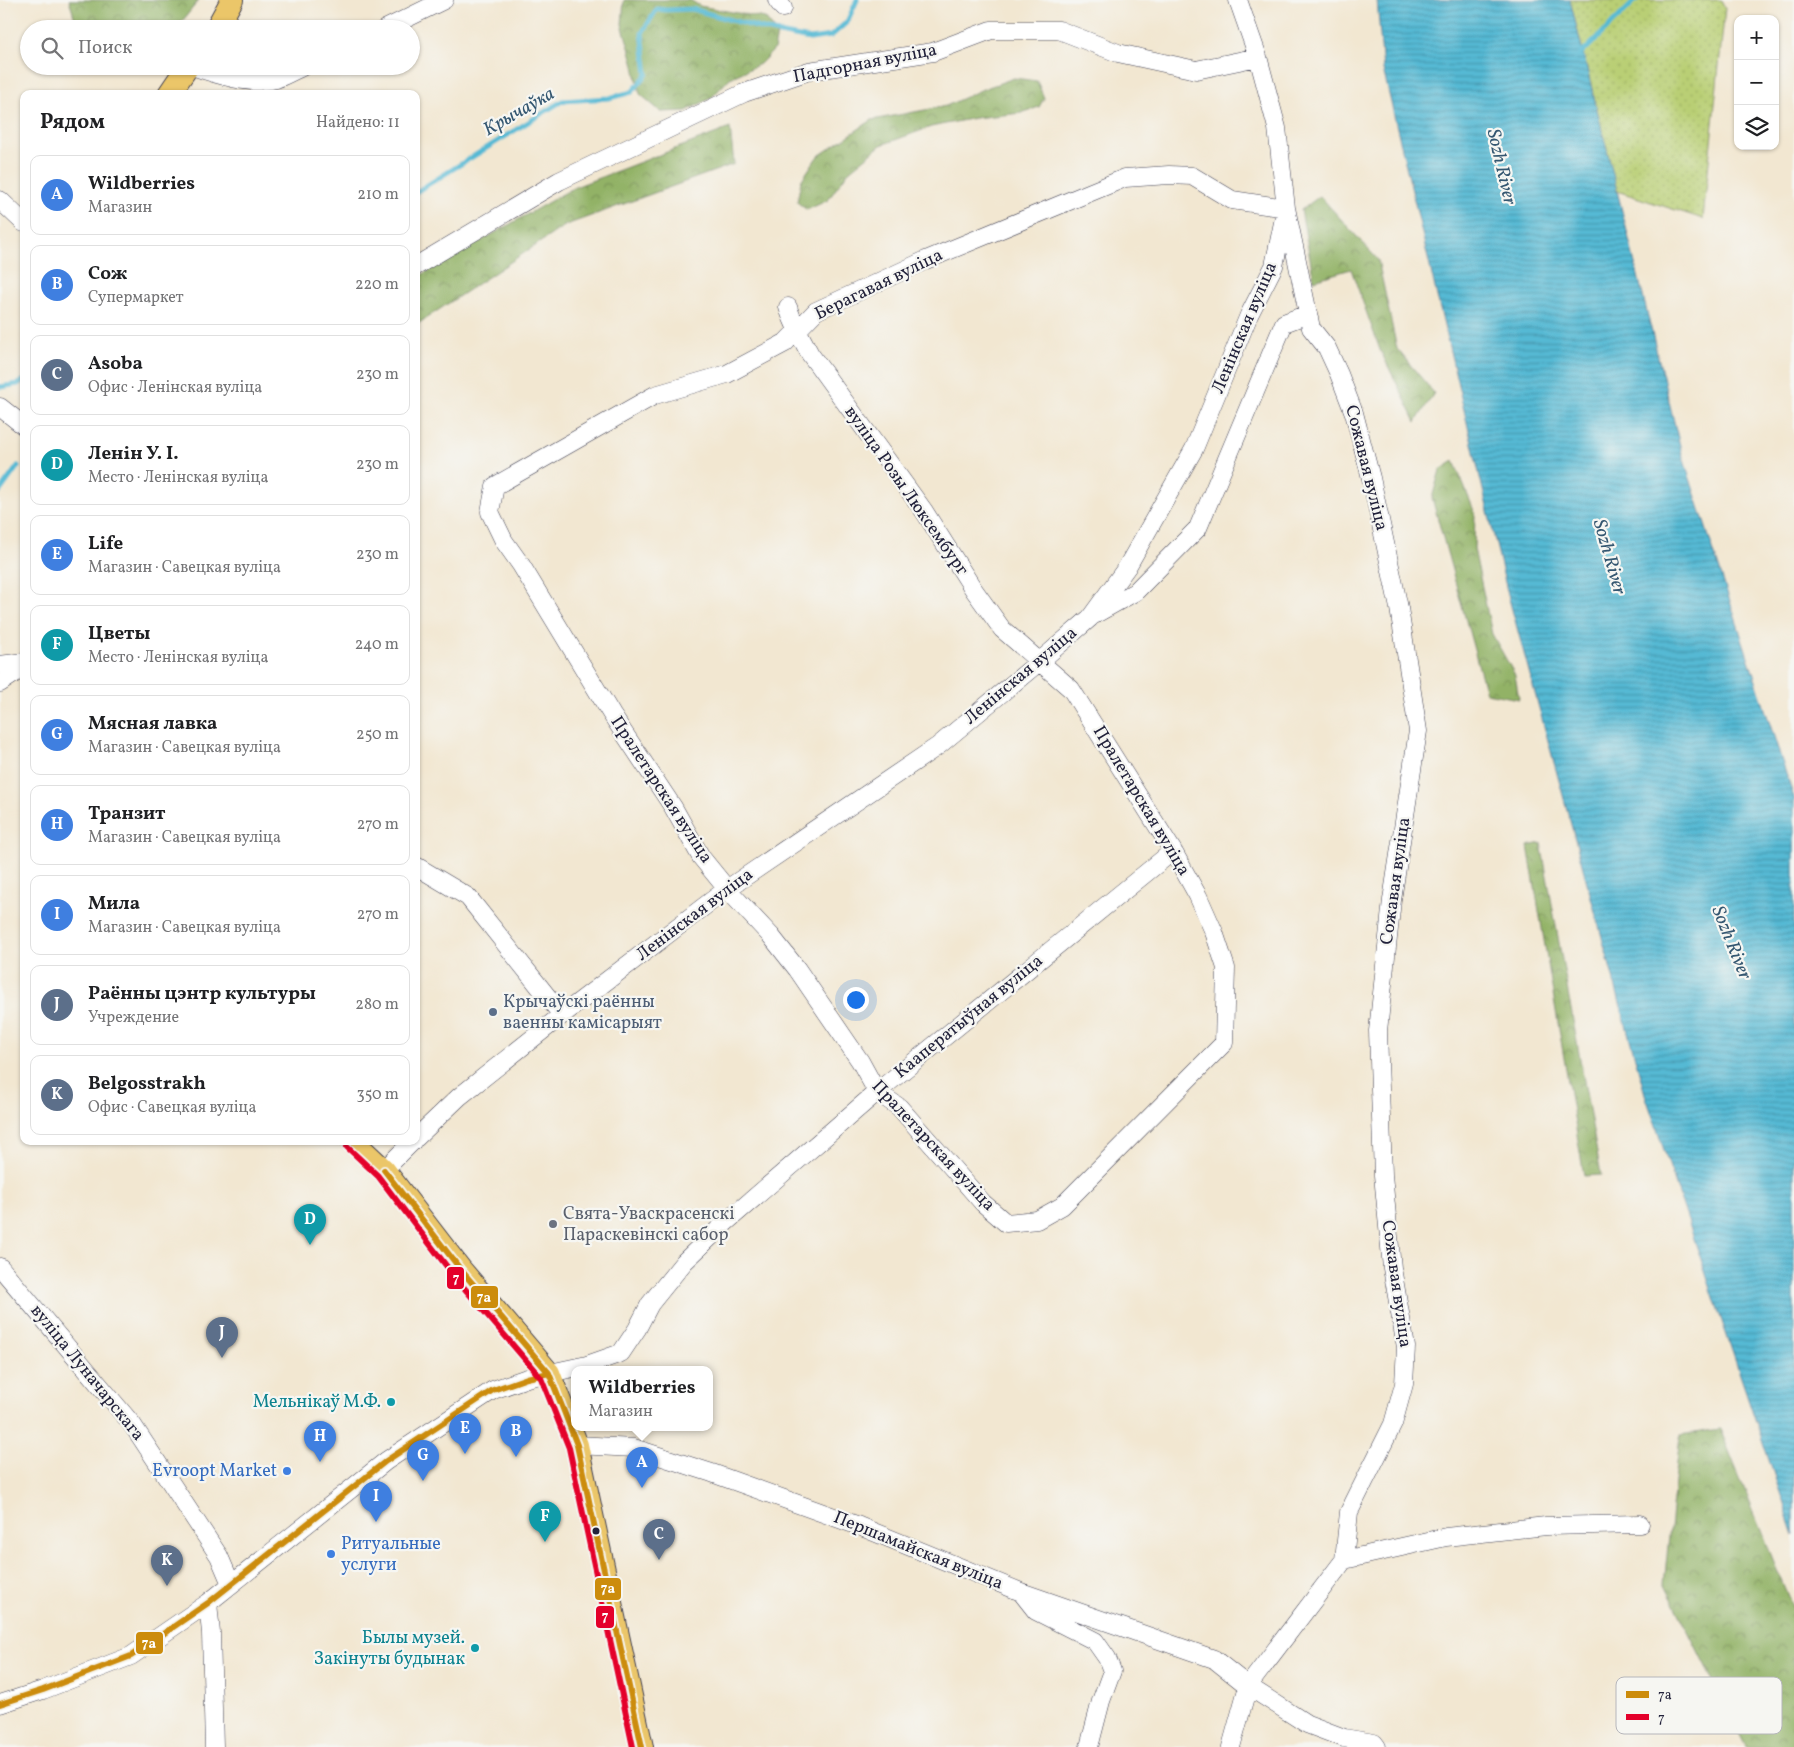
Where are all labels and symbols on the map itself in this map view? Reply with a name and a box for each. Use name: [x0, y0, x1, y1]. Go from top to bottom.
street label: Падгорная вуліца: [791, 38, 939, 90]
water label: Крычаўка: [479, 81, 559, 143]
water label: Sozh River: [1480, 126, 1523, 208]
street label: Берагавая вуліца: [811, 243, 947, 327]
street label: Ленінская вуліца: [1206, 258, 1284, 398]
street label: вуліца Розы Люксембург: [838, 401, 974, 581]
street label: Сожавая вуліца: [1338, 403, 1394, 533]
water label: Sozh River: [1586, 516, 1632, 599]
street label: Ленінская вуліца: [959, 621, 1083, 731]
street label: Пралетарская вуліца: [604, 711, 718, 869]
street label: Пралетарская вуліца: [1086, 721, 1196, 881]
street label: Сожавая вуліца: [1375, 816, 1417, 946]
street label: Ленінская вуліца: [631, 863, 759, 967]
water label: Sozh River: [1704, 902, 1758, 984]
street label: Кааператыўная вуліца: [889, 949, 1049, 1085]
your location: [843, 987, 869, 1013]
place label: Крычаўскі раённы ваенны камісарыят: [503, 990, 662, 1036]
marker: Крычаўскі раённы ваенны камісарыят: [487, 1006, 499, 1018]
street label: Пралетарская вуліца: [865, 1075, 1001, 1217]
place label: Свята-Уваскрасенскі Параскевінскі сабор: [563, 1202, 735, 1248]
pin: D: [294, 1204, 326, 1245]
marker: Свята-Уваскрасенскі Параскевінскі сабор: [547, 1218, 559, 1230]
street label: Сожавая вуліца: [1375, 1219, 1417, 1349]
line badge: 7: [446, 1266, 465, 1290]
text: 7: [453, 1270, 460, 1289]
line badge: 7а: [470, 1285, 499, 1309]
text: 7а: [477, 1289, 492, 1308]
street label: вуліца Луначарскага: [24, 1299, 150, 1447]
pin: J: [206, 1317, 238, 1358]
place label: Мельнікаў М.Ф.: [253, 1390, 381, 1415]
marker: Мельнікаў М.Ф.: [385, 1396, 397, 1408]
pin: E: [449, 1413, 481, 1454]
pin: B: [500, 1416, 532, 1457]
pin: H: [304, 1421, 336, 1462]
pin: G: [407, 1440, 439, 1481]
pin: A: [626, 1447, 658, 1488]
place label: Evroopt Market: [152, 1459, 277, 1484]
marker: Evroopt Market: [281, 1465, 293, 1477]
pin: I: [360, 1481, 392, 1522]
pin: F: [529, 1501, 561, 1542]
street label: Першамайская вуліца: [829, 1506, 1007, 1596]
pin: C: [643, 1519, 675, 1560]
unlabelled marker: [591, 1526, 601, 1536]
place label: Ритуальные услуги: [341, 1532, 441, 1578]
pin: K: [151, 1545, 183, 1586]
marker: Ритуальные услуги: [325, 1548, 337, 1560]
line badge: 7а: [594, 1577, 622, 1601]
text: 7а: [601, 1580, 616, 1599]
line badge: 7: [595, 1605, 615, 1629]
text: 7: [602, 1608, 609, 1627]
place label: Былы музей. Закінуты будынак: [314, 1626, 465, 1672]
line badge: 7а: [135, 1631, 164, 1655]
text: 7а: [142, 1635, 157, 1654]
marker: Былы музей. Закінуты будынак: [469, 1642, 481, 1654]
legend: [1616, 1677, 1782, 1734]
text: 7а: [1658, 1686, 1672, 1705]
text: 7: [1658, 1709, 1665, 1728]

